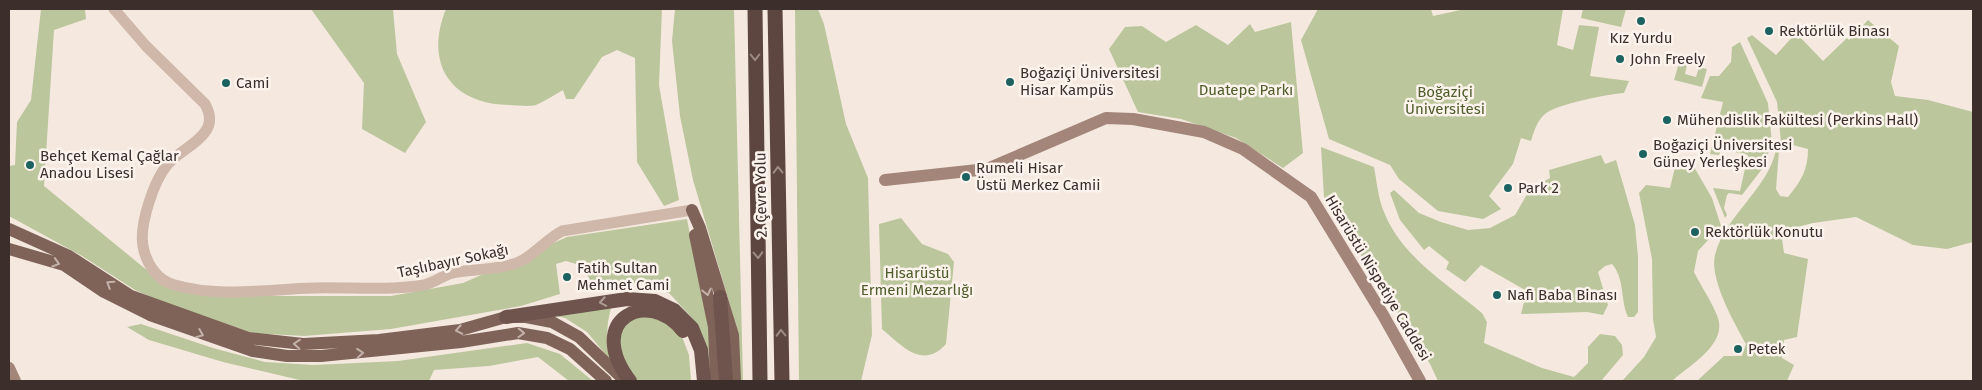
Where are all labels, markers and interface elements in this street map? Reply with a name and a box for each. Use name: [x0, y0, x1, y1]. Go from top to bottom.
marker: Kız Yurdu: [1635, 15, 1647, 27]
place label: Rektörlük Binası: [1779, 22, 1890, 40]
marker: Rektörlük Binası: [1763, 25, 1775, 37]
place label: Kız Yurdu: [1610, 29, 1672, 47]
place label: John Freely: [1630, 50, 1706, 68]
marker: John Freely: [1614, 53, 1626, 65]
one-way arrow: [750, 54, 760, 62]
place label: Boğaziçi Üniversitesi Hisar Kampüs: [1020, 64, 1160, 99]
place label: Cami: [236, 74, 270, 92]
marker: Boğaziçi Üniversitesi Hisar Kampüs: [1004, 76, 1016, 88]
marker: Cami: [220, 77, 232, 89]
park label: Duatepe Parkı: [1199, 81, 1293, 99]
park label: Boğaziçi Üniversitesi: [1405, 83, 1485, 118]
place label: Mühendislik Fakültesi (Perkins Hall): [1677, 111, 1918, 129]
marker: Mühendislik Fakültesi (Perkins Hall): [1661, 114, 1673, 126]
place label: Boğaziçi Üniversitesi Güney Yerleşkesi: [1653, 136, 1793, 171]
place label: Behçet Kemal Çağlar Anadou Lisesi: [40, 147, 179, 182]
marker: Boğaziçi Üniversitesi Güney Yerleşkesi: [1637, 148, 1649, 160]
street label: 2. Çevre Yolu: [751, 152, 771, 238]
marker: Behçet Kemal Çağlar Anadou Lisesi: [24, 159, 36, 171]
place label: Rumeli Hisar Üstü Merkez Camii: [976, 159, 1101, 194]
one-way arrow: [773, 166, 783, 174]
marker: Rumeli Hisar Üstü Merkez Camii: [960, 171, 972, 183]
place label: Park 2: [1518, 179, 1559, 197]
marker: Park 2: [1502, 182, 1514, 194]
street label: Hisarüstü Nispetiye Caddesi: [1321, 192, 1435, 364]
place label: Rektörlük Konutu: [1705, 223, 1823, 241]
marker: Rektörlük Konutu: [1689, 226, 1701, 238]
street label: Taşlıbayır Sokağı: [396, 240, 510, 282]
one-way arrow: [753, 252, 763, 259]
one-way arrow: [51, 257, 59, 267]
place label: Fatih Sultan Mehmet Cami: [577, 259, 670, 294]
park label: Hisarüstü Ermeni Mezarlığı: [861, 264, 973, 299]
marker: Fatih Sultan Mehmet Cami: [561, 271, 573, 283]
one-way arrow: [107, 281, 116, 290]
place label: Nafi Baba Binası: [1507, 286, 1618, 304]
one-way arrow: [701, 288, 712, 297]
marker: Nafi Baba Binası: [1491, 289, 1503, 301]
one-way arrow: [599, 296, 608, 306]
one-way arrow: [454, 324, 463, 334]
one-way arrow: [196, 328, 204, 338]
one-way arrow: [517, 328, 525, 339]
one-way arrow: [776, 328, 786, 336]
one-way arrow: [293, 338, 301, 349]
place label: Petek: [1748, 340, 1786, 358]
marker: Petek: [1732, 343, 1744, 355]
one-way arrow: [356, 347, 364, 358]

